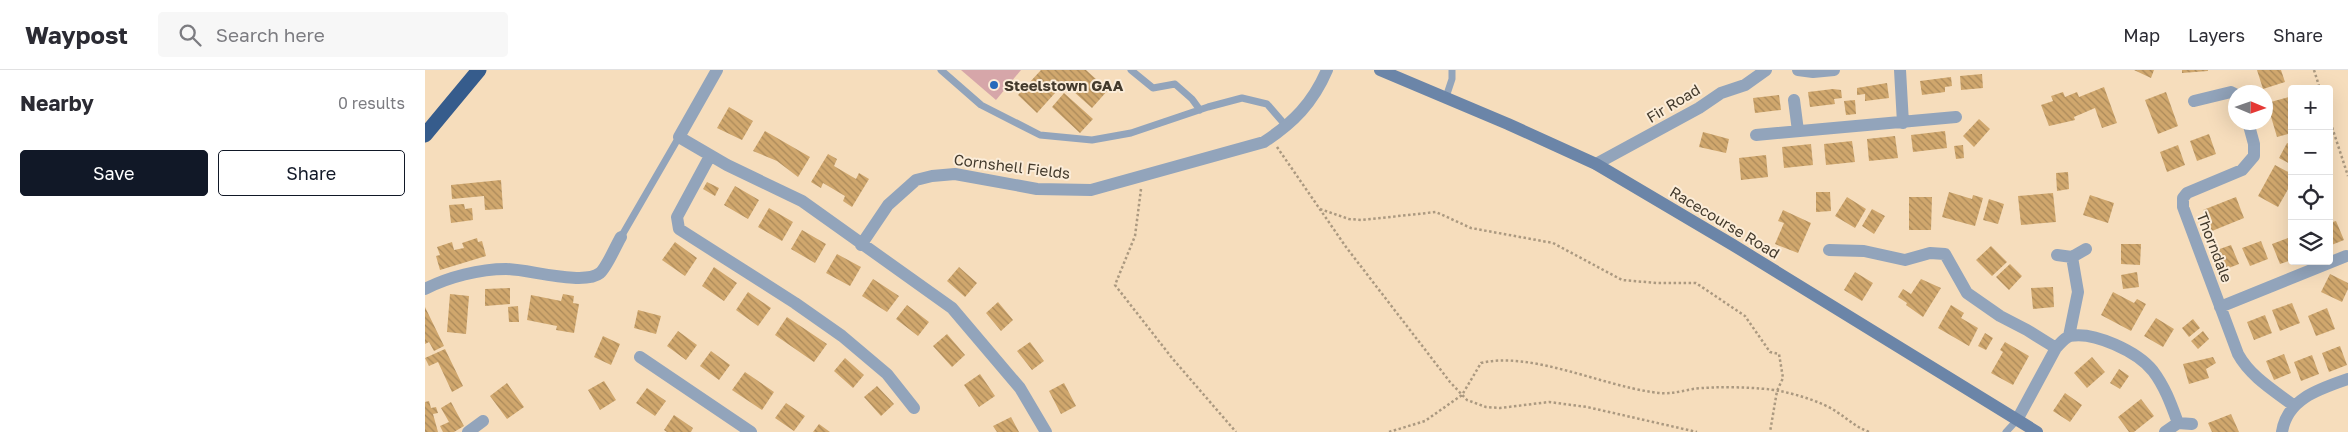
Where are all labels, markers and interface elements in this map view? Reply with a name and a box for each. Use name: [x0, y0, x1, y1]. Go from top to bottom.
search box: [158, 12, 508, 57]
text: Waypost: [25, 20, 128, 49]
icon: search: [176, 21, 204, 49]
text: Search here: [216, 23, 325, 46]
text: Map: [2123, 24, 2160, 46]
text: Layers: [2188, 24, 2245, 46]
text: Share: [2273, 24, 2323, 46]
place label: Steelstown GAA: [1004, 76, 1124, 94]
marker: Steelstown GAA: [988, 79, 1000, 91]
street label: Fir Road: [1643, 80, 1703, 126]
north arrow: [2228, 85, 2273, 130]
map controls: [2288, 85, 2333, 265]
button: +: [2288, 85, 2333, 130]
text: Nearby: [20, 90, 94, 116]
text: 0 results: [338, 93, 405, 113]
button: −: [2288, 130, 2333, 175]
button: Save: [20, 150, 208, 196]
button: Share: [218, 150, 405, 196]
street label: Cornshell Fields: [953, 150, 1071, 182]
button: locate: [2288, 175, 2333, 220]
street label: Racecourse Road: [1667, 182, 1783, 262]
street label: Thorndale: [2193, 209, 2237, 285]
button: layers: [2288, 220, 2333, 265]

